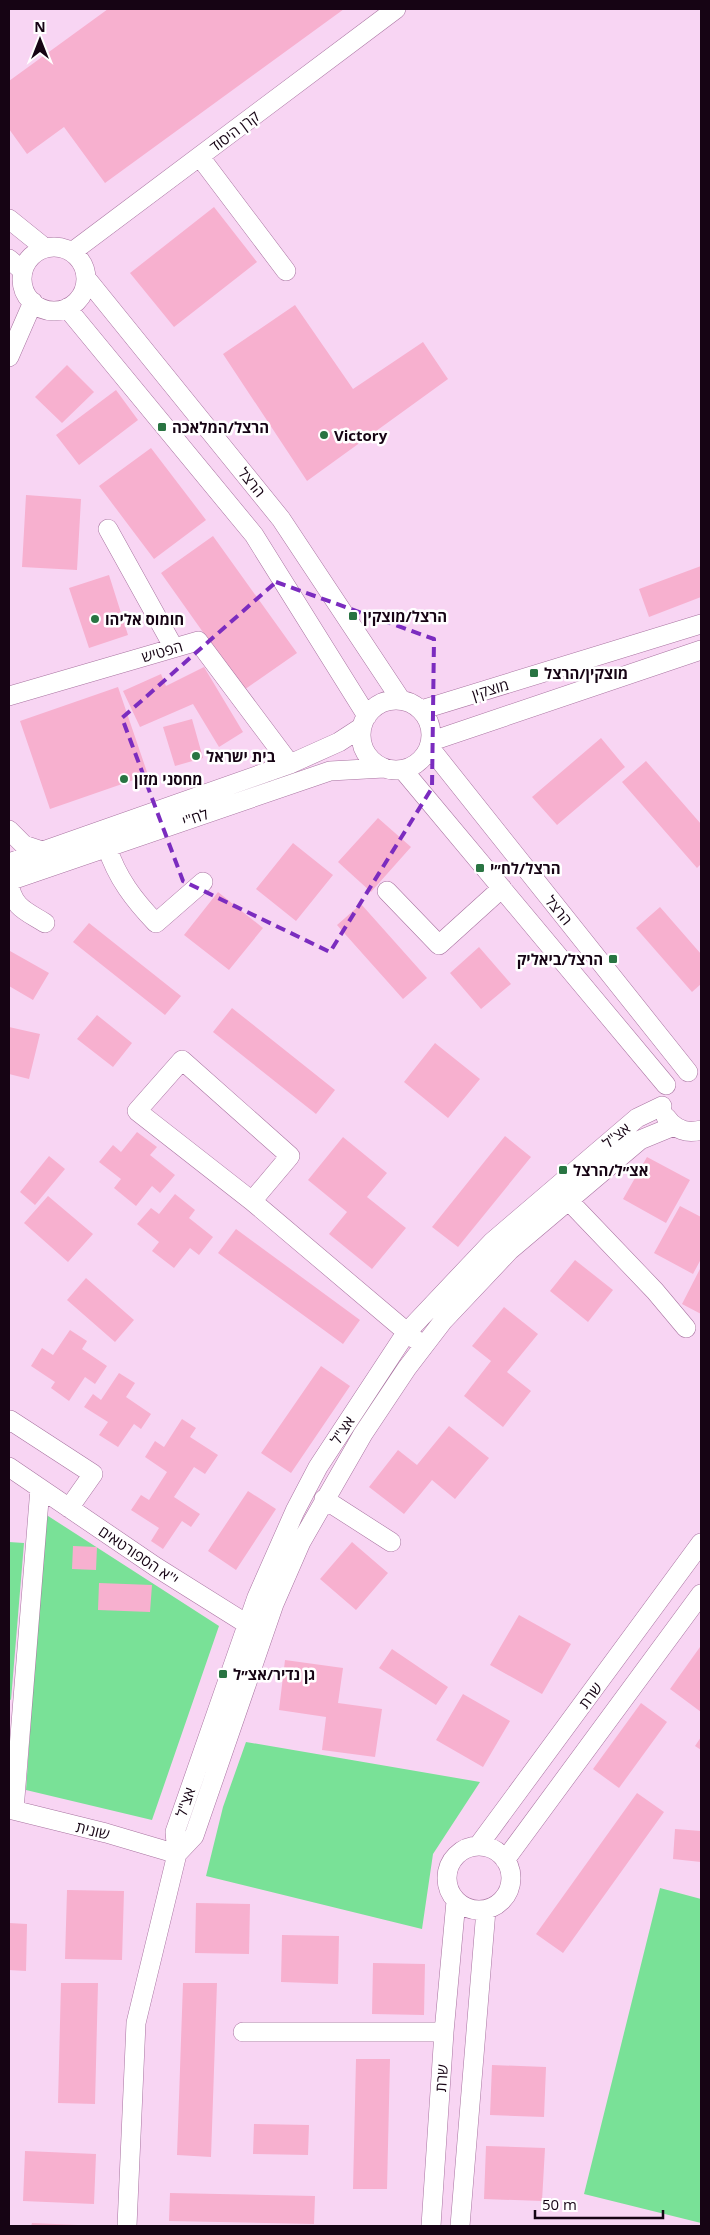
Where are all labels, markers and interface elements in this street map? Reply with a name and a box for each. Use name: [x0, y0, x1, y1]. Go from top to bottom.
north arrow: [15, 15, 65, 65]
text: N: [34, 17, 46, 36]
street label: קרן היסוד: [205, 106, 263, 156]
place label: הרצל/המלאכה: [172, 417, 269, 437]
marker: הרצל/המלאכה: [156, 421, 168, 433]
place label: Victory: [334, 425, 388, 445]
marker: Victory: [318, 429, 330, 441]
street label: הרצל: [234, 463, 270, 501]
place label: הרצל/מוצקין: [363, 606, 447, 626]
place label: חומוס אליהו: [105, 609, 184, 629]
marker: הרצל/מוצקין: [347, 610, 359, 622]
marker: חומוס אליהו: [89, 613, 101, 625]
street label: הפטיש: [139, 636, 185, 666]
place label: מוצקין/הרצל: [544, 663, 628, 683]
marker: מוצקין/הרצל: [528, 667, 540, 679]
street label: מוצקין: [469, 674, 511, 704]
place label: בית ישראל: [206, 746, 276, 766]
marker: בית ישראל: [190, 750, 202, 762]
place label: מחסני מזון: [134, 769, 203, 789]
marker: מחסני מזון: [118, 773, 130, 785]
street label: לח"י: [179, 803, 211, 831]
place label: הרצל/לח״י: [490, 858, 560, 878]
marker: הרצל/לח״י: [474, 862, 486, 874]
street label: הרצל: [541, 891, 577, 929]
place label: הרצל/ביאליק: [517, 949, 603, 969]
marker: הרצל/ביאליק: [607, 953, 619, 965]
street label: אצ"ל: [598, 1118, 634, 1152]
place label: אצ״ל/הרצל: [573, 1160, 648, 1180]
marker: אצ״ל/הרצל: [557, 1164, 569, 1176]
street label: אצ"ל: [325, 1412, 359, 1448]
street label: י''א הספורטאים: [95, 1521, 183, 1589]
place label: גן נדיר/אצ״ל: [233, 1664, 315, 1684]
marker: גן נדיר/אצ״ל: [217, 1668, 229, 1680]
street label: שרת: [574, 1678, 606, 1712]
street label: אצ"ל: [171, 1784, 199, 1820]
street label: שונית: [74, 1816, 112, 1844]
street label: שרת: [430, 2063, 452, 2092]
scale bar: [535, 2188, 662, 2220]
text: 50 m: [542, 2194, 577, 2214]

